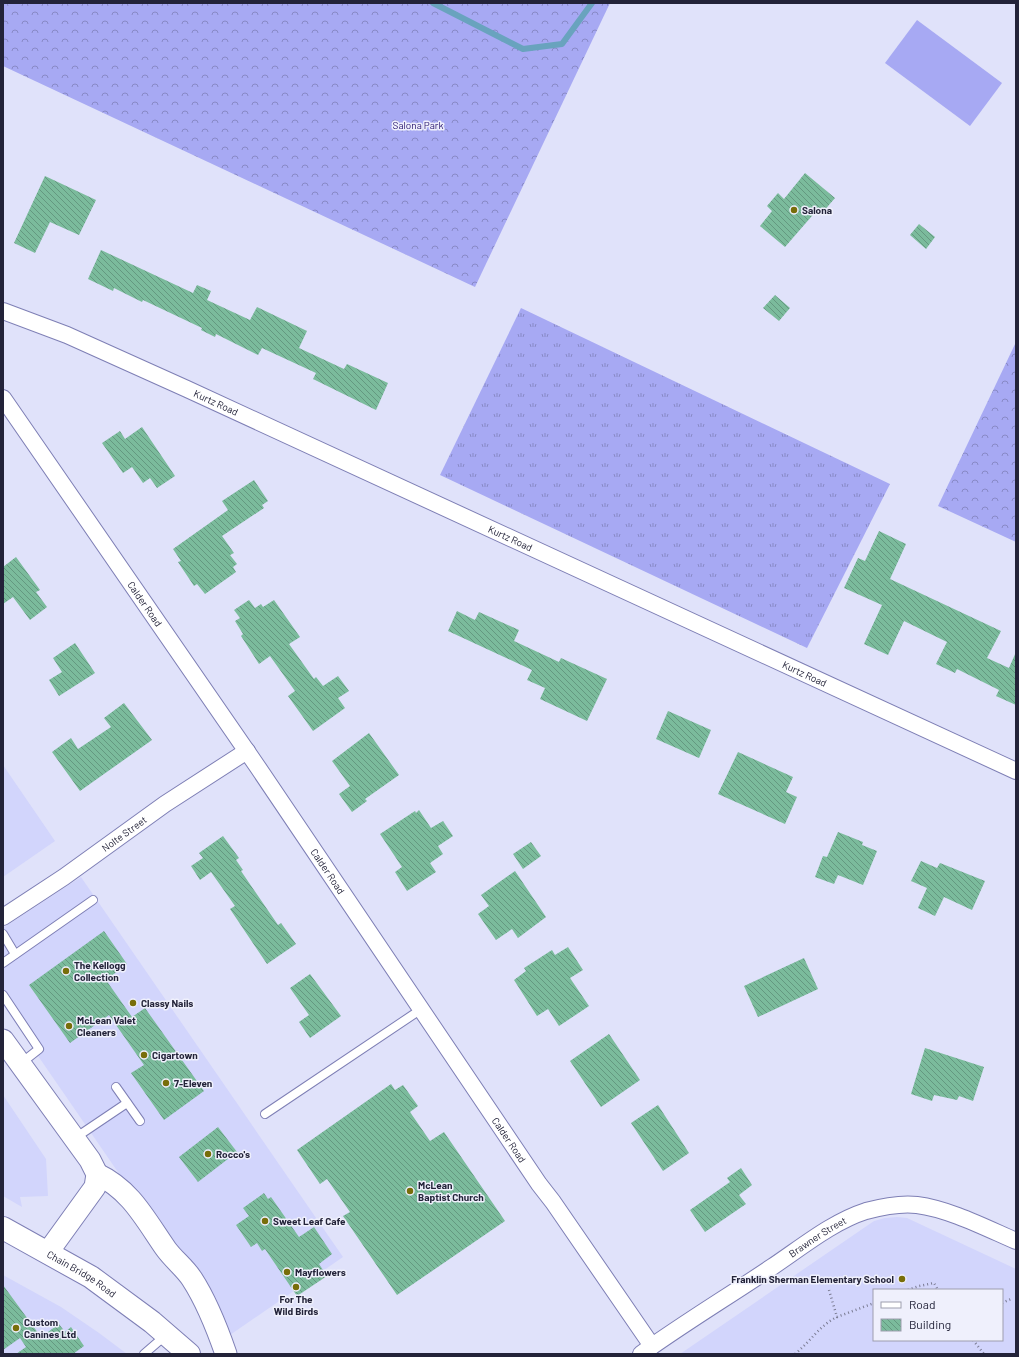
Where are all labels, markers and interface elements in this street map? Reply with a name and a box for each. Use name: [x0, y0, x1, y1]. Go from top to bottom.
park label: Salona Park: [393, 119, 443, 131]
place label: Salona: [802, 204, 832, 216]
marker: Salona: [789, 205, 799, 215]
street label: Kurtz Road: [192, 387, 240, 418]
street label: Kurtz Road: [486, 523, 534, 553]
street label: Calder Road: [125, 579, 165, 629]
street label: Kurtz Road: [781, 658, 829, 689]
street label: Nolte Street: [99, 813, 149, 854]
street label: Calder Road: [308, 846, 347, 896]
place label: The Kellogg Collection: [74, 959, 126, 983]
marker: The Kellogg Collection: [61, 966, 71, 976]
place label: Classy Nails: [141, 997, 193, 1009]
marker: Classy Nails: [128, 998, 138, 1008]
place label: McLean Valet Cleaners: [77, 1014, 136, 1038]
marker: McLean Valet Cleaners: [64, 1021, 74, 1031]
place label: Cigartown: [152, 1049, 198, 1061]
marker: Cigartown: [139, 1050, 149, 1060]
place label: 7-Eleven: [174, 1077, 212, 1089]
marker: 7-Eleven: [161, 1078, 171, 1088]
street label: Calder Road: [490, 1115, 529, 1165]
place label: Rocco's: [216, 1148, 250, 1160]
marker: Rocco's: [203, 1149, 213, 1159]
place label: McLean Baptist Church: [418, 1179, 484, 1203]
marker: McLean Baptist Church: [405, 1186, 415, 1196]
street label: Brawner Street: [786, 1214, 849, 1260]
place label: Sweet Leaf Cafe: [273, 1215, 346, 1227]
marker: Sweet Leaf Cafe: [260, 1216, 270, 1226]
street label: Chain Bridge Road: [45, 1248, 119, 1300]
place label: Mayflowers: [295, 1266, 346, 1278]
marker: Mayflowers: [282, 1267, 292, 1277]
place label: Franklin Sherman Elementary School: [731, 1273, 894, 1285]
marker: Franklin Sherman Elementary School: [897, 1274, 907, 1284]
marker: For The Wild Birds: [291, 1282, 301, 1292]
legend: [873, 1289, 1003, 1341]
place label: For The Wild Birds: [274, 1293, 318, 1317]
text: Road: [909, 1297, 936, 1311]
place label: Custom Canines Ltd: [24, 1316, 76, 1340]
text: Building: [909, 1317, 951, 1331]
marker: Custom Canines Ltd: [11, 1323, 21, 1333]

